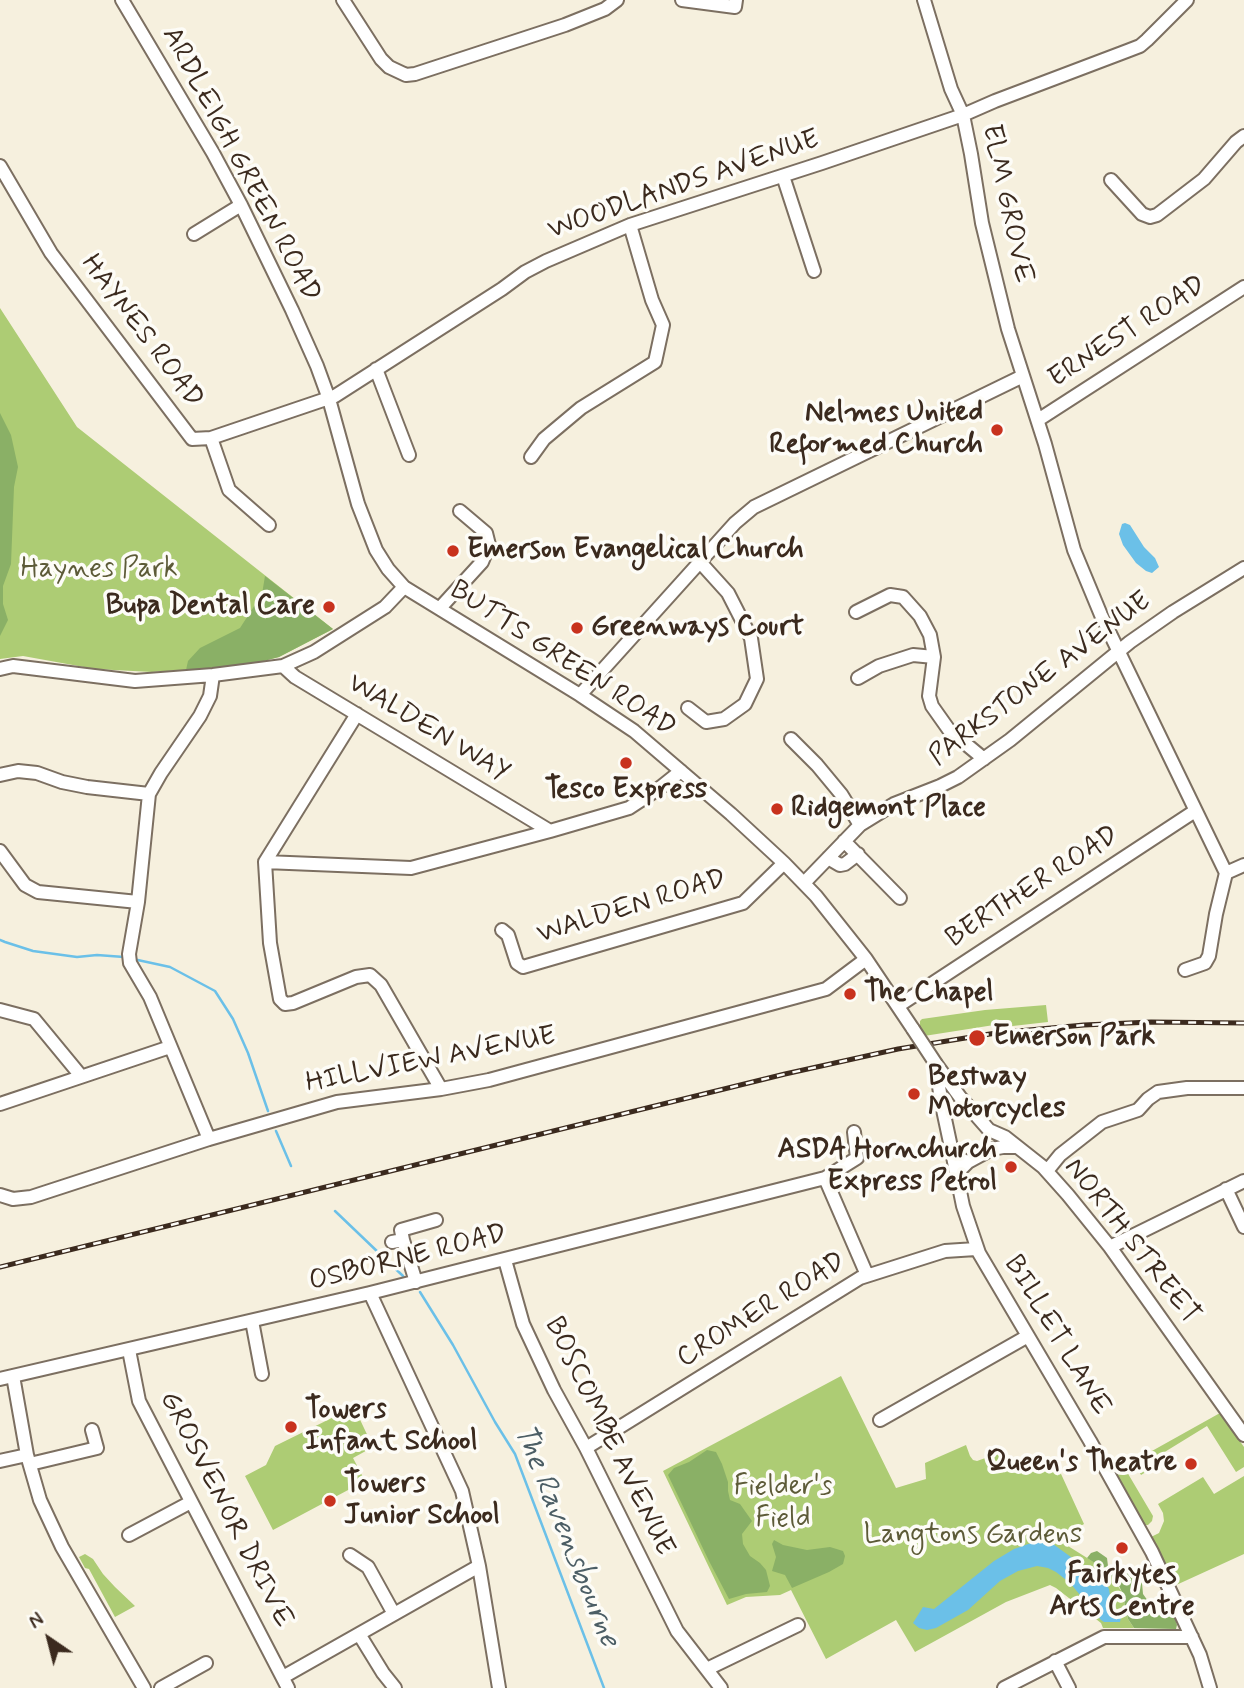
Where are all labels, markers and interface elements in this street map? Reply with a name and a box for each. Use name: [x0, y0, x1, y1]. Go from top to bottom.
street label: ARDLEIGH GREEN ROAD: [153, 22, 327, 308]
street label: ELM GROVE: [973, 122, 1039, 286]
street label: WOODLANDS AVENUE: [544, 124, 824, 248]
street label: HAYNES ROAD: [72, 249, 210, 415]
street label: ERNEST ROAD: [1043, 270, 1213, 396]
place label: Nelmes United Reformed Church: [769, 397, 983, 463]
marker: Nelmes United Reformed Church: [989, 422, 1005, 438]
place label: Emerson Evangelical Church: [467, 534, 804, 568]
marker: Emerson Evangelical Church: [445, 543, 461, 559]
park label: Haynes Park: [20, 553, 178, 587]
street label: BUTTS GREEN ROAD: [443, 574, 681, 746]
street label: PARKSTONE AVENUE: [923, 586, 1159, 774]
place label: Bupa Dental Care: [106, 590, 315, 624]
marker: Bupa Dental Care: [321, 599, 337, 615]
place label: Greenways Court: [591, 611, 804, 645]
marker: Greenways Court: [569, 620, 585, 636]
street label: WALDEN WAY: [341, 667, 515, 791]
marker: Tesco Express: [618, 755, 634, 771]
place label: Tesco Express: [545, 774, 707, 808]
place label: Ridgemont Place: [791, 792, 986, 826]
marker: Ridgemont Place: [769, 801, 785, 817]
street label: BERTHER ROAD: [940, 820, 1126, 956]
street label: WALDEN ROAD: [533, 863, 731, 953]
place label: The Chapel: [864, 977, 994, 1011]
marker: The Chapel: [842, 986, 858, 1002]
street label: HILLVIEW AVENUE: [303, 1020, 559, 1102]
place label: Emerson Park: [993, 1021, 1155, 1055]
marker: Emerson Park: [967, 1028, 987, 1048]
place label: Bestway Motorcycles: [928, 1061, 1065, 1127]
marker: Bestway Motorcycles: [906, 1086, 922, 1102]
place label: ASDA Hornchurch Express Petrol: [778, 1134, 997, 1200]
street label: NORTH STREET: [1056, 1152, 1206, 1332]
marker: ASDA Hornchurch Express Petrol: [1003, 1159, 1019, 1175]
street label: OSBORNE ROAD: [306, 1218, 510, 1300]
street label: CROMER ROAD: [672, 1246, 852, 1376]
street label: BILLET LANE: [995, 1250, 1117, 1422]
street label: BOSCOMBE AVENUE: [536, 1312, 680, 1562]
street label: GROSVENOR DRIVE: [151, 1386, 299, 1634]
place label: Towers Infant School: [305, 1394, 477, 1460]
marker: Towers Infant School: [283, 1419, 299, 1435]
water label: The Ravensbourne: [504, 1419, 626, 1653]
place label: Queen's Theatre: [986, 1447, 1177, 1481]
marker: Queen's Theatre: [1183, 1456, 1199, 1472]
place label: Towers Junior School: [344, 1468, 500, 1534]
park label: Fielder's Field: [734, 1471, 832, 1537]
marker: Towers Junior School: [322, 1493, 338, 1509]
park label: Langtons Gardens: [864, 1519, 1082, 1553]
marker: Fairkytes Arts Centre: [1114, 1540, 1130, 1556]
place label: Fairkytes Arts Centre: [1049, 1559, 1195, 1625]
north arrow: [14, 1604, 84, 1674]
text: N: [24, 1608, 49, 1635]

